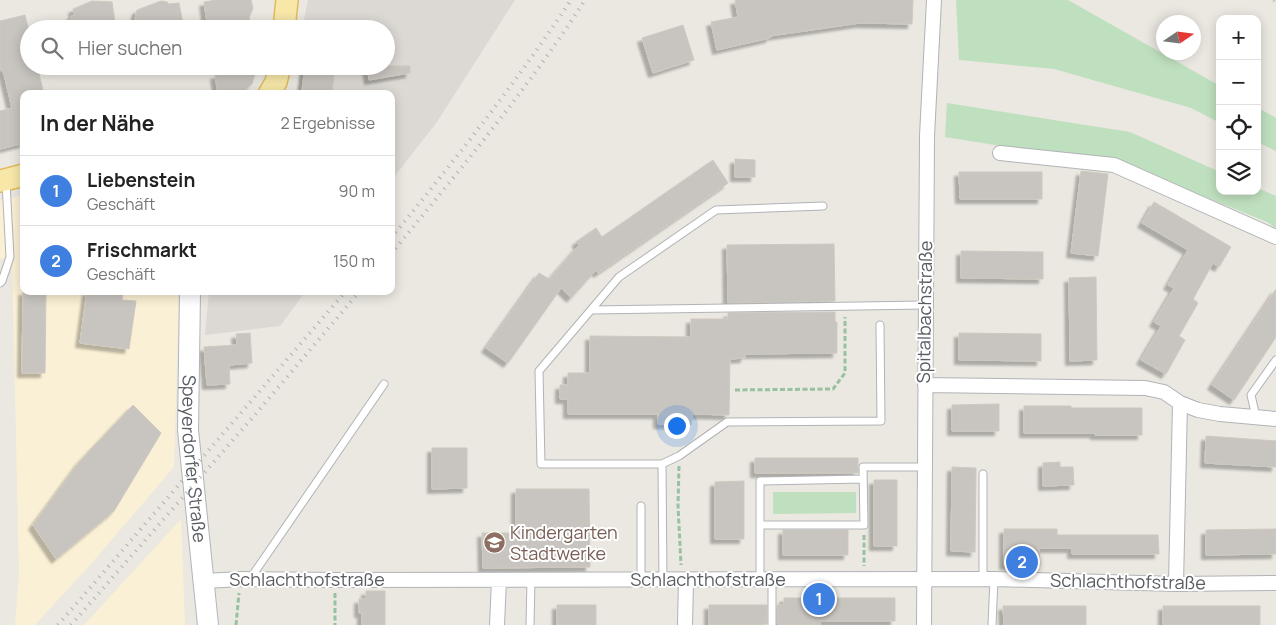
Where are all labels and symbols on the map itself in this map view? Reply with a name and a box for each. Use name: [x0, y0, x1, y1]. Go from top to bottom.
north arrow: [1156, 15, 1201, 60]
street label: Spitalbachstraße: [911, 240, 937, 384]
street label: Speyerdorfer Straße: [177, 375, 212, 544]
your location: [664, 413, 690, 439]
place label: Kindergarten Stadtwerke: [510, 520, 618, 565]
school or university icon: Kindergarten Stadtwerke: [482, 531, 506, 555]
pin: 2: [1006, 543, 1038, 581]
street label: Schlachthofstraße: [229, 567, 385, 591]
street label: Schlachthofstraße: [630, 567, 786, 591]
street label: Schlachthofstraße: [1050, 568, 1206, 594]
pin: 1: [803, 580, 835, 618]

